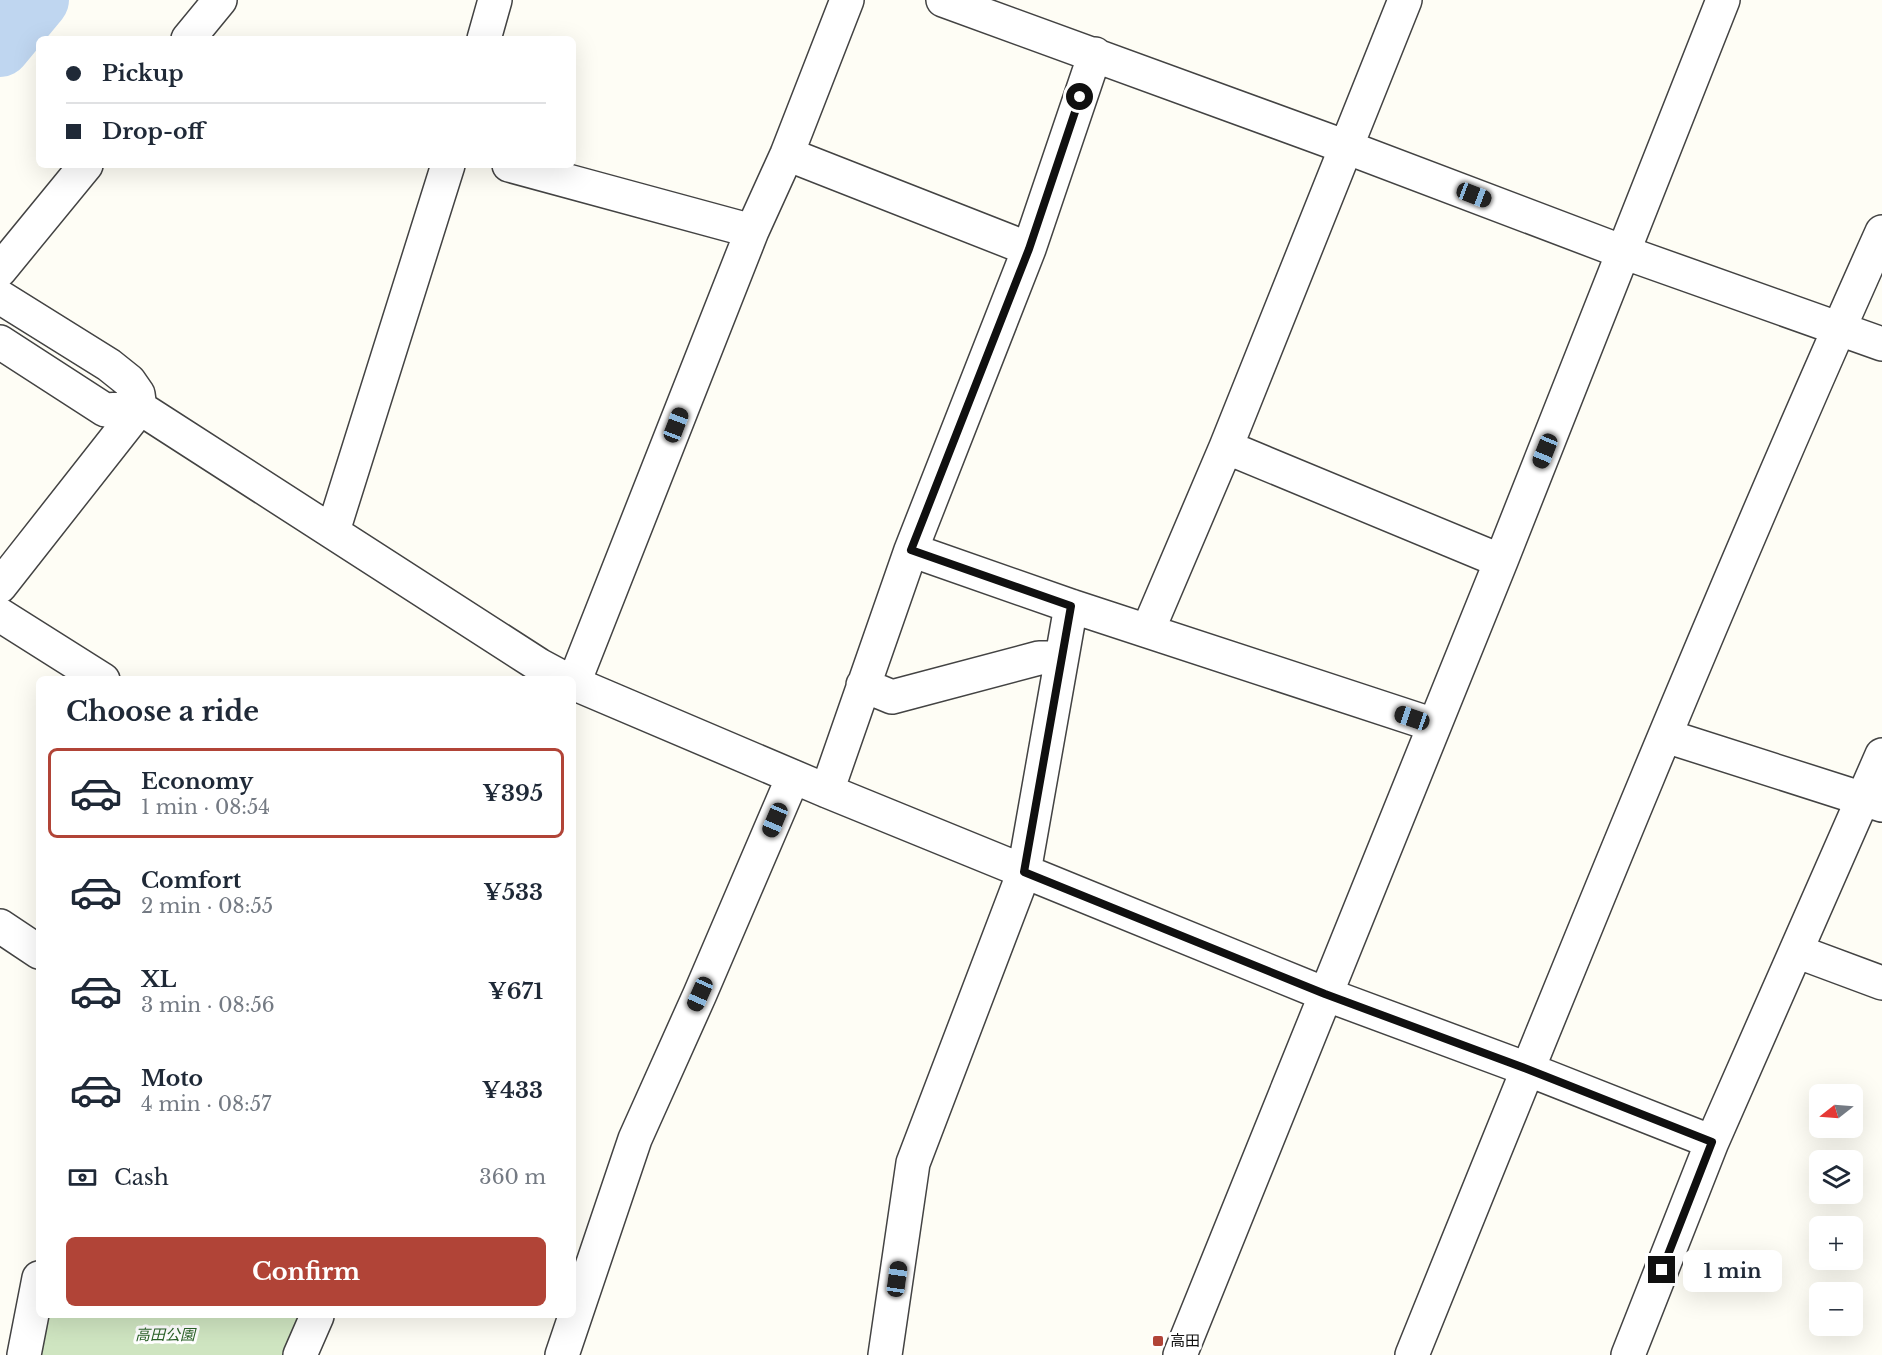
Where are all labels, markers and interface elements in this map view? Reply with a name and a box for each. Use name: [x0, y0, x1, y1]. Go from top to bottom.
text: Pickup: [102, 60, 184, 87]
route start: [1066, 83, 1093, 110]
text: Drop-off: [102, 118, 204, 145]
car: [1454, 180, 1494, 210]
car: [661, 405, 691, 445]
car: [1530, 431, 1560, 471]
text: Choose a ride: [66, 695, 259, 728]
car: [1392, 704, 1432, 732]
icon: car: [69, 766, 123, 820]
text: Economy: [141, 768, 253, 795]
text: ¥395: [482, 780, 543, 807]
text: 1 min · 08:54: [141, 795, 270, 819]
car: [760, 800, 790, 840]
icon: car: [69, 865, 123, 919]
text: Comfort: [141, 867, 241, 894]
text: ¥533: [483, 879, 543, 906]
text: 2 min · 08:55: [141, 894, 273, 918]
icon: car: [69, 964, 123, 1018]
text: XL: [141, 966, 176, 993]
car: [684, 974, 716, 1014]
text: ¥671: [488, 978, 543, 1005]
text: 3 min · 08:56: [141, 993, 275, 1017]
icon: car: [69, 1063, 123, 1117]
text: Moto: [141, 1065, 203, 1092]
text: ¥433: [482, 1077, 543, 1104]
north arrow: [1809, 1084, 1863, 1138]
map controls: [1809, 1084, 1863, 1336]
text: 4 min · 08:57: [141, 1092, 271, 1116]
button: layers: [1809, 1150, 1863, 1204]
icon: cash: [66, 1161, 99, 1194]
text: Cash: [114, 1164, 169, 1191]
text: 360 m: [479, 1165, 546, 1189]
button: +: [1809, 1216, 1863, 1270]
button: Confirm: [66, 1237, 546, 1306]
callout: 1 min: [1683, 1249, 1782, 1291]
route end: [1648, 1256, 1675, 1283]
text: 1 min: [1704, 1259, 1761, 1283]
car: [886, 1260, 908, 1298]
button: −: [1809, 1282, 1863, 1336]
park label: 高田公園: [135, 1325, 197, 1344]
place label: 高田: [1170, 1331, 1200, 1350]
marker: 高田: [1151, 1334, 1165, 1348]

